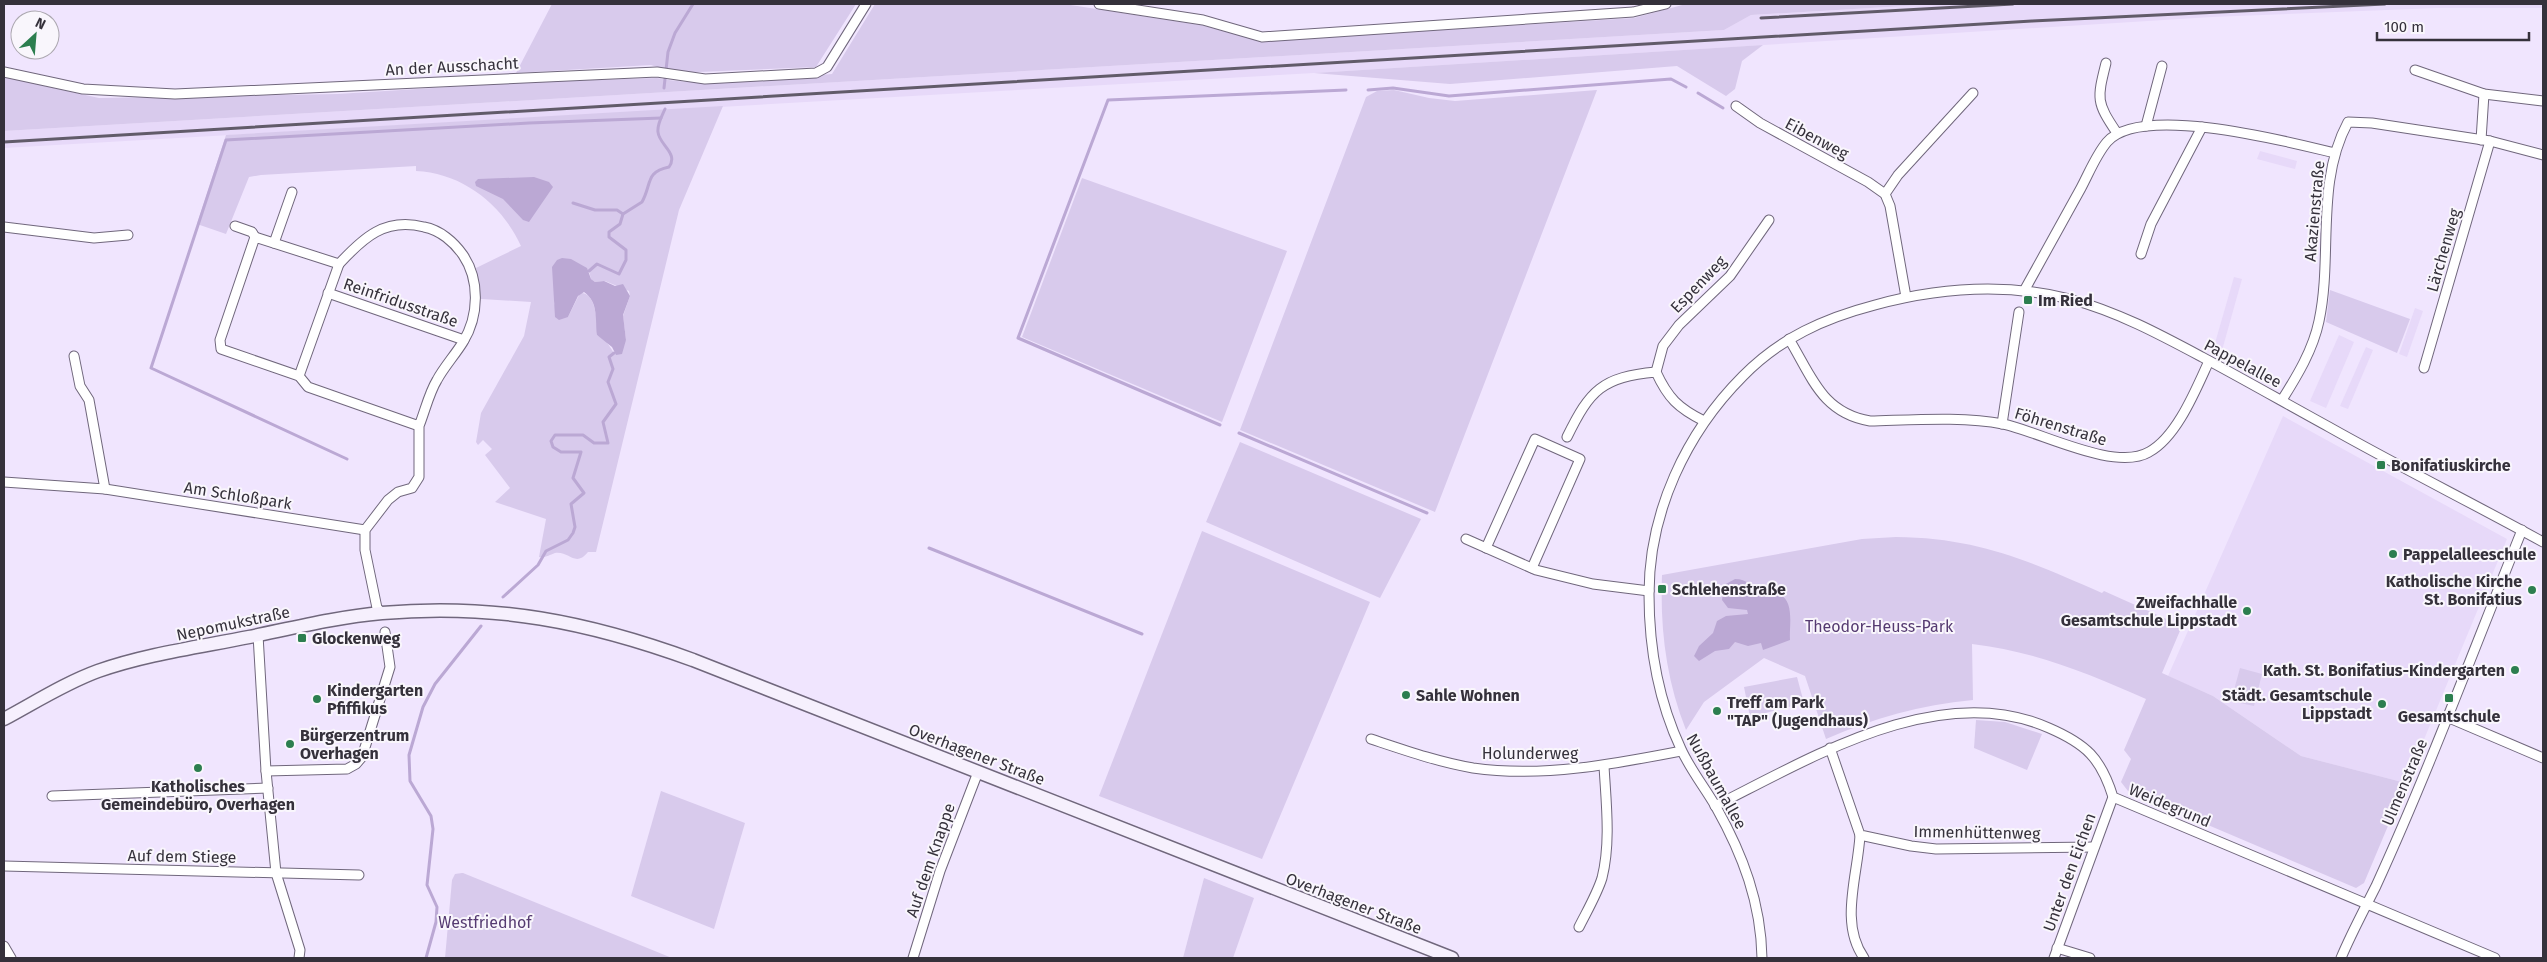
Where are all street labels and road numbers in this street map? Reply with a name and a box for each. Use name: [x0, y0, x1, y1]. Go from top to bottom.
street label: An der Ausschacht: [385, 54, 519, 79]
street label: Eibenweg: [1782, 114, 1852, 163]
street label: Akazienstraße: [2301, 160, 2328, 262]
street label: Lärchenweg: [2423, 206, 2465, 294]
street label: Espenweg: [1666, 251, 1731, 317]
street label: Reinfridusstraße: [341, 274, 461, 331]
street label: Pappelallee: [2201, 335, 2285, 392]
street label: Föhrenstraße: [2012, 403, 2109, 450]
street label: Am Schloßpark: [183, 478, 294, 514]
street label: Nepomukstraße: [175, 602, 292, 645]
street label: Overhagener Straße: [906, 720, 1047, 789]
street label: Nußbaumallee: [1683, 730, 1751, 832]
street label: Ulmenstraße: [2378, 736, 2431, 829]
street label: Holunderweg: [1482, 744, 1579, 763]
street label: Weidegrund: [2126, 780, 2214, 831]
street label: Auf dem Knappe: [902, 801, 959, 920]
street label: Unter den Eichen: [2039, 810, 2100, 934]
street label: Immenhüttenweg: [1913, 822, 2041, 843]
street label: Auf dem Stiege: [127, 846, 237, 867]
street label: Overhagener Straße: [1283, 869, 1424, 938]

